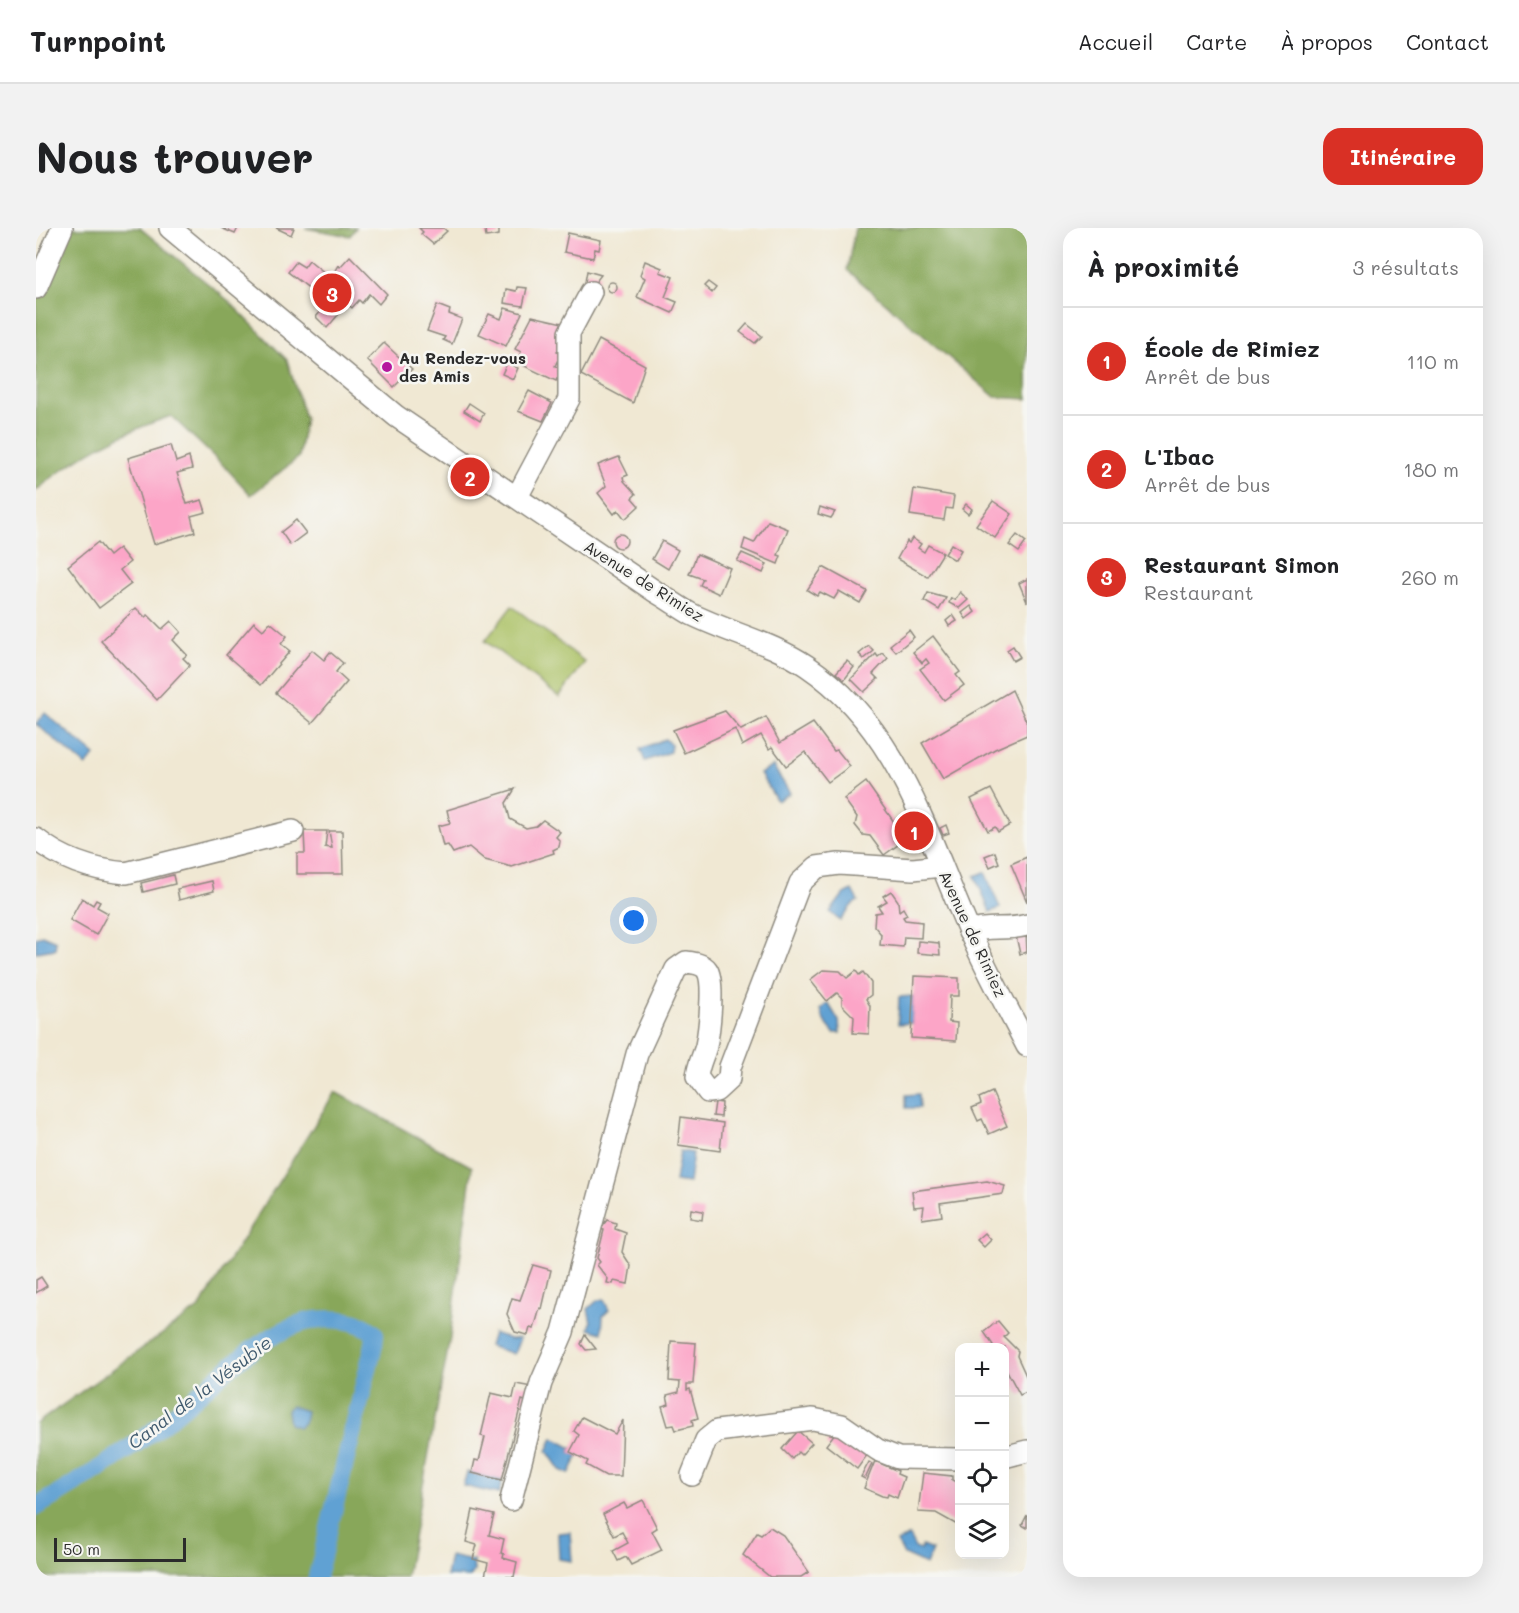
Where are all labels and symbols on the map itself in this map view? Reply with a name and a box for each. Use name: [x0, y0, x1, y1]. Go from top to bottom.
pin: 3: [312, 270, 352, 316]
place label: Au Rendez-vous des Amis: [399, 347, 526, 386]
marker: Au Rendez-vous des Amis: [380, 360, 394, 374]
pin: 2: [450, 454, 490, 500]
street label: Avenue de Rimiez: [581, 535, 708, 626]
pin: 1: [894, 808, 934, 854]
street label: Avenue de Rimiez: [935, 867, 1012, 1001]
your location: [619, 906, 648, 935]
water label: Canal de la Vésubie: [123, 1330, 276, 1454]
scale bar: [54, 1535, 186, 1562]

